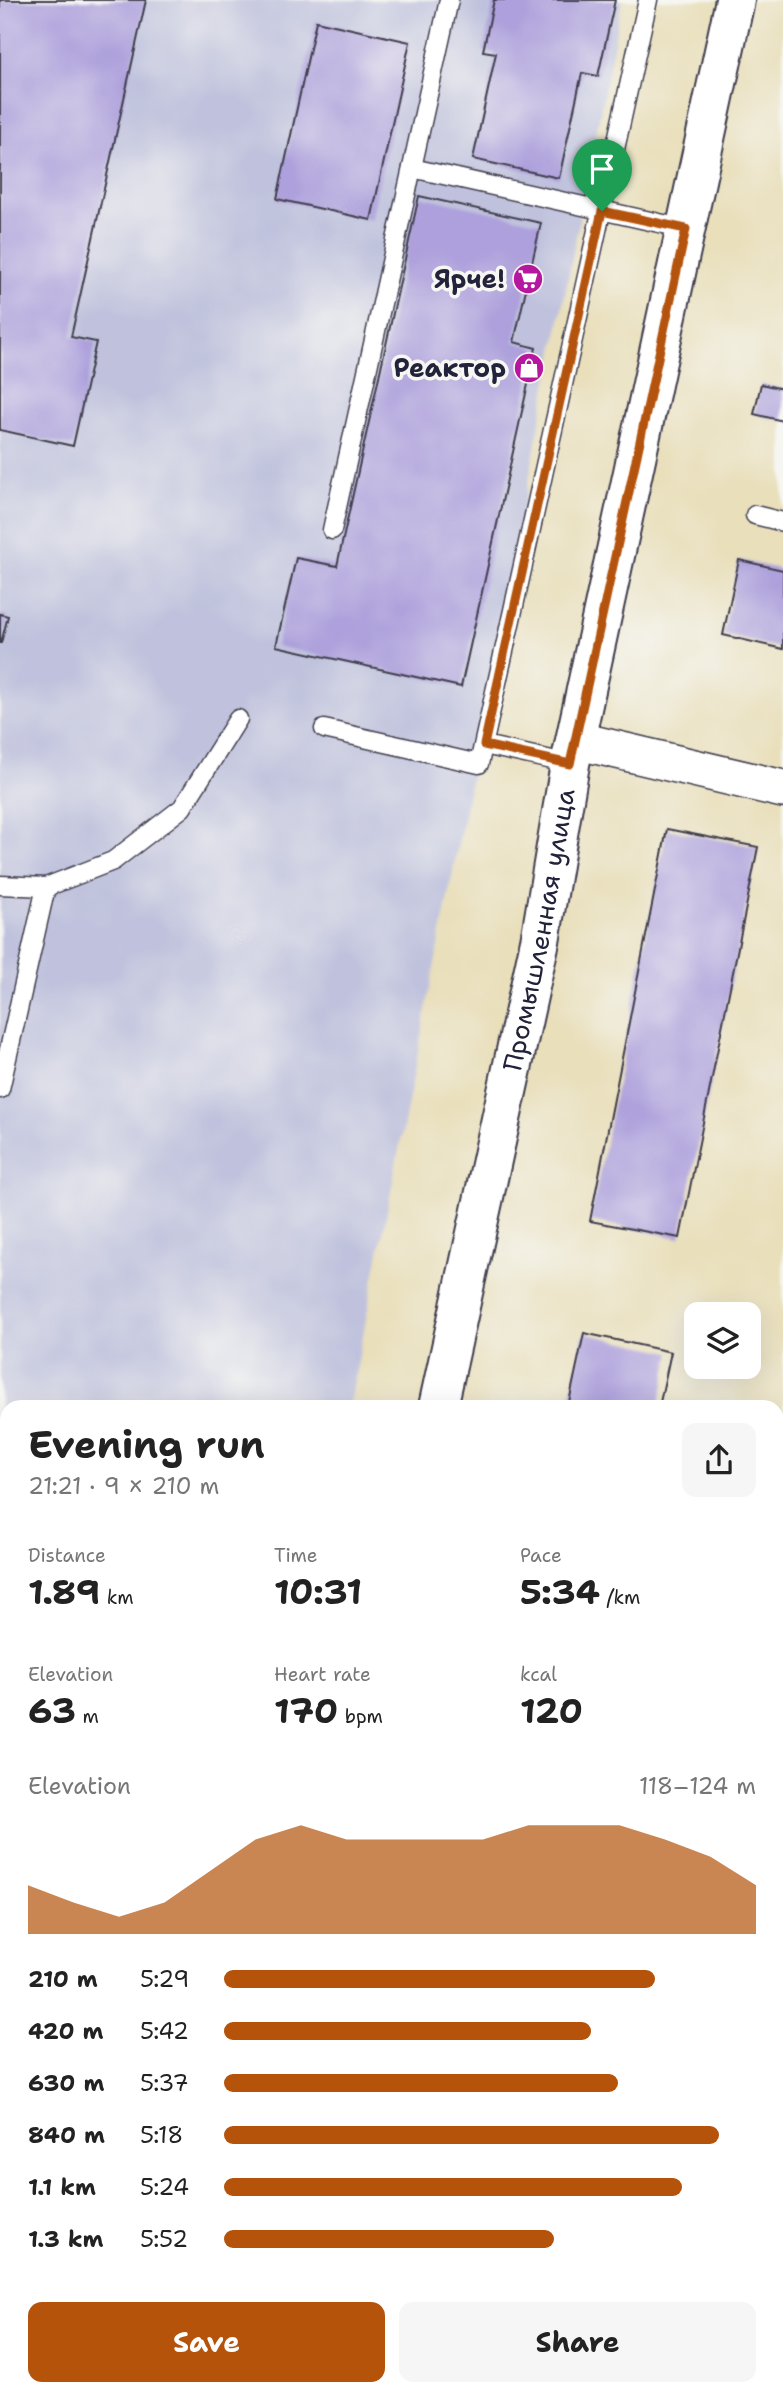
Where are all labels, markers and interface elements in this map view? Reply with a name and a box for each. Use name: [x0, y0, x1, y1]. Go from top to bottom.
pin: [572, 139, 632, 211]
icon: arrive: [583, 150, 621, 188]
place label: Ярче!: [434, 261, 505, 296]
supermarket icon: Ярче!: [511, 262, 545, 296]
place label: Реактор: [394, 350, 506, 385]
shop icon: Реактор: [512, 351, 546, 385]
street label: Промышленная улица: [494, 786, 583, 1074]
map controls: [684, 1302, 761, 1379]
button: layers: [684, 1302, 761, 1379]
text: Evening run: [28, 1419, 265, 1470]
button: share: [682, 1423, 756, 1497]
text: 21:21 · 9 × 210 m: [28, 1471, 219, 1501]
text: Distance: [28, 1543, 106, 1568]
text: Time: [274, 1543, 318, 1568]
text: Pace: [520, 1543, 562, 1568]
text: 1.89: [28, 1568, 100, 1615]
text: 10:31: [274, 1568, 362, 1615]
text: 5:34: [520, 1568, 600, 1615]
text: km: [100, 1585, 134, 1610]
text: /km: [600, 1585, 640, 1610]
text: Elevation: [28, 1662, 113, 1687]
text: Heart rate: [274, 1662, 371, 1687]
text: kcal: [520, 1662, 557, 1687]
text: 63: [28, 1687, 76, 1734]
text: 170: [274, 1687, 338, 1734]
text: 120: [520, 1687, 583, 1734]
text: m: [76, 1704, 99, 1729]
text: bpm: [338, 1704, 383, 1729]
text: Elevation: [28, 1771, 131, 1801]
text: 118–124 m: [639, 1771, 756, 1801]
text: 210 m: [28, 1964, 98, 1994]
text: 5:29: [140, 1964, 189, 1994]
text: 420 m: [28, 2016, 103, 2046]
text: 5:42: [140, 2016, 189, 2046]
text: 630 m: [28, 2068, 104, 2098]
text: 5:37: [140, 2068, 189, 2098]
text: 840 m: [28, 2120, 105, 2150]
text: 5:18: [140, 2120, 183, 2150]
text: 1.1 km: [28, 2172, 96, 2202]
text: 5:24: [140, 2172, 189, 2202]
text: 1.3 km: [28, 2224, 103, 2254]
text: 5:52: [140, 2224, 188, 2254]
button: Save: [28, 2302, 385, 2382]
button: Share: [399, 2302, 756, 2382]

